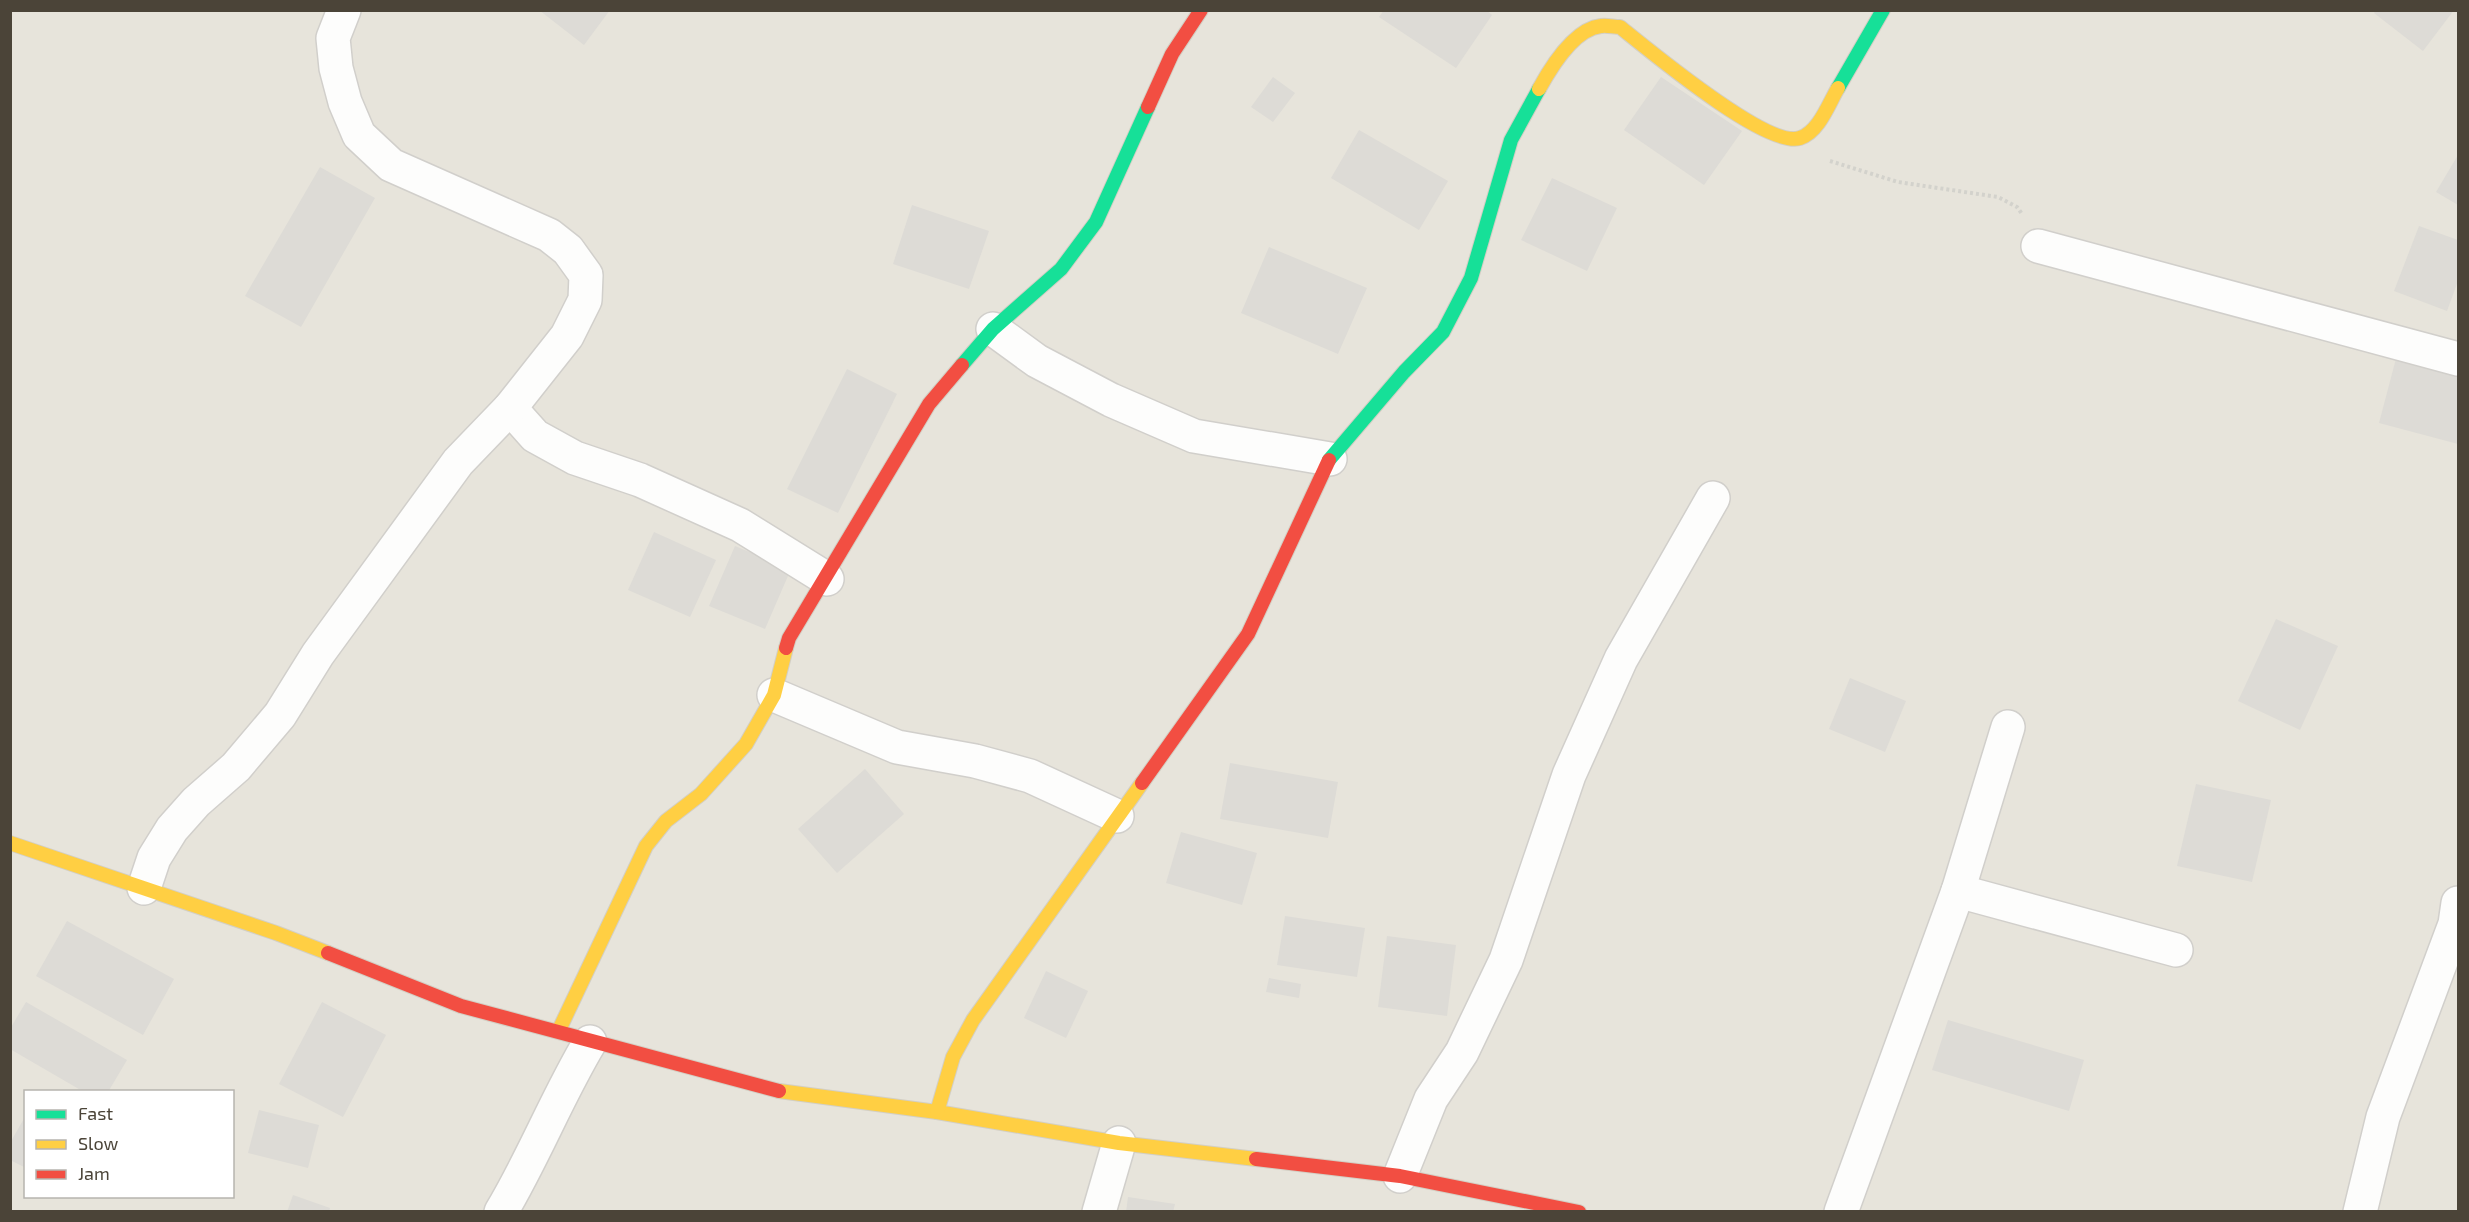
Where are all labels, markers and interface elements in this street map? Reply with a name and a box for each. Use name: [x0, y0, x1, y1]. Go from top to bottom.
legend: [24, 1090, 234, 1198]
text: Fast: [78, 1102, 113, 1124]
text: Slow: [78, 1132, 119, 1154]
text: Jam: [78, 1162, 110, 1184]

